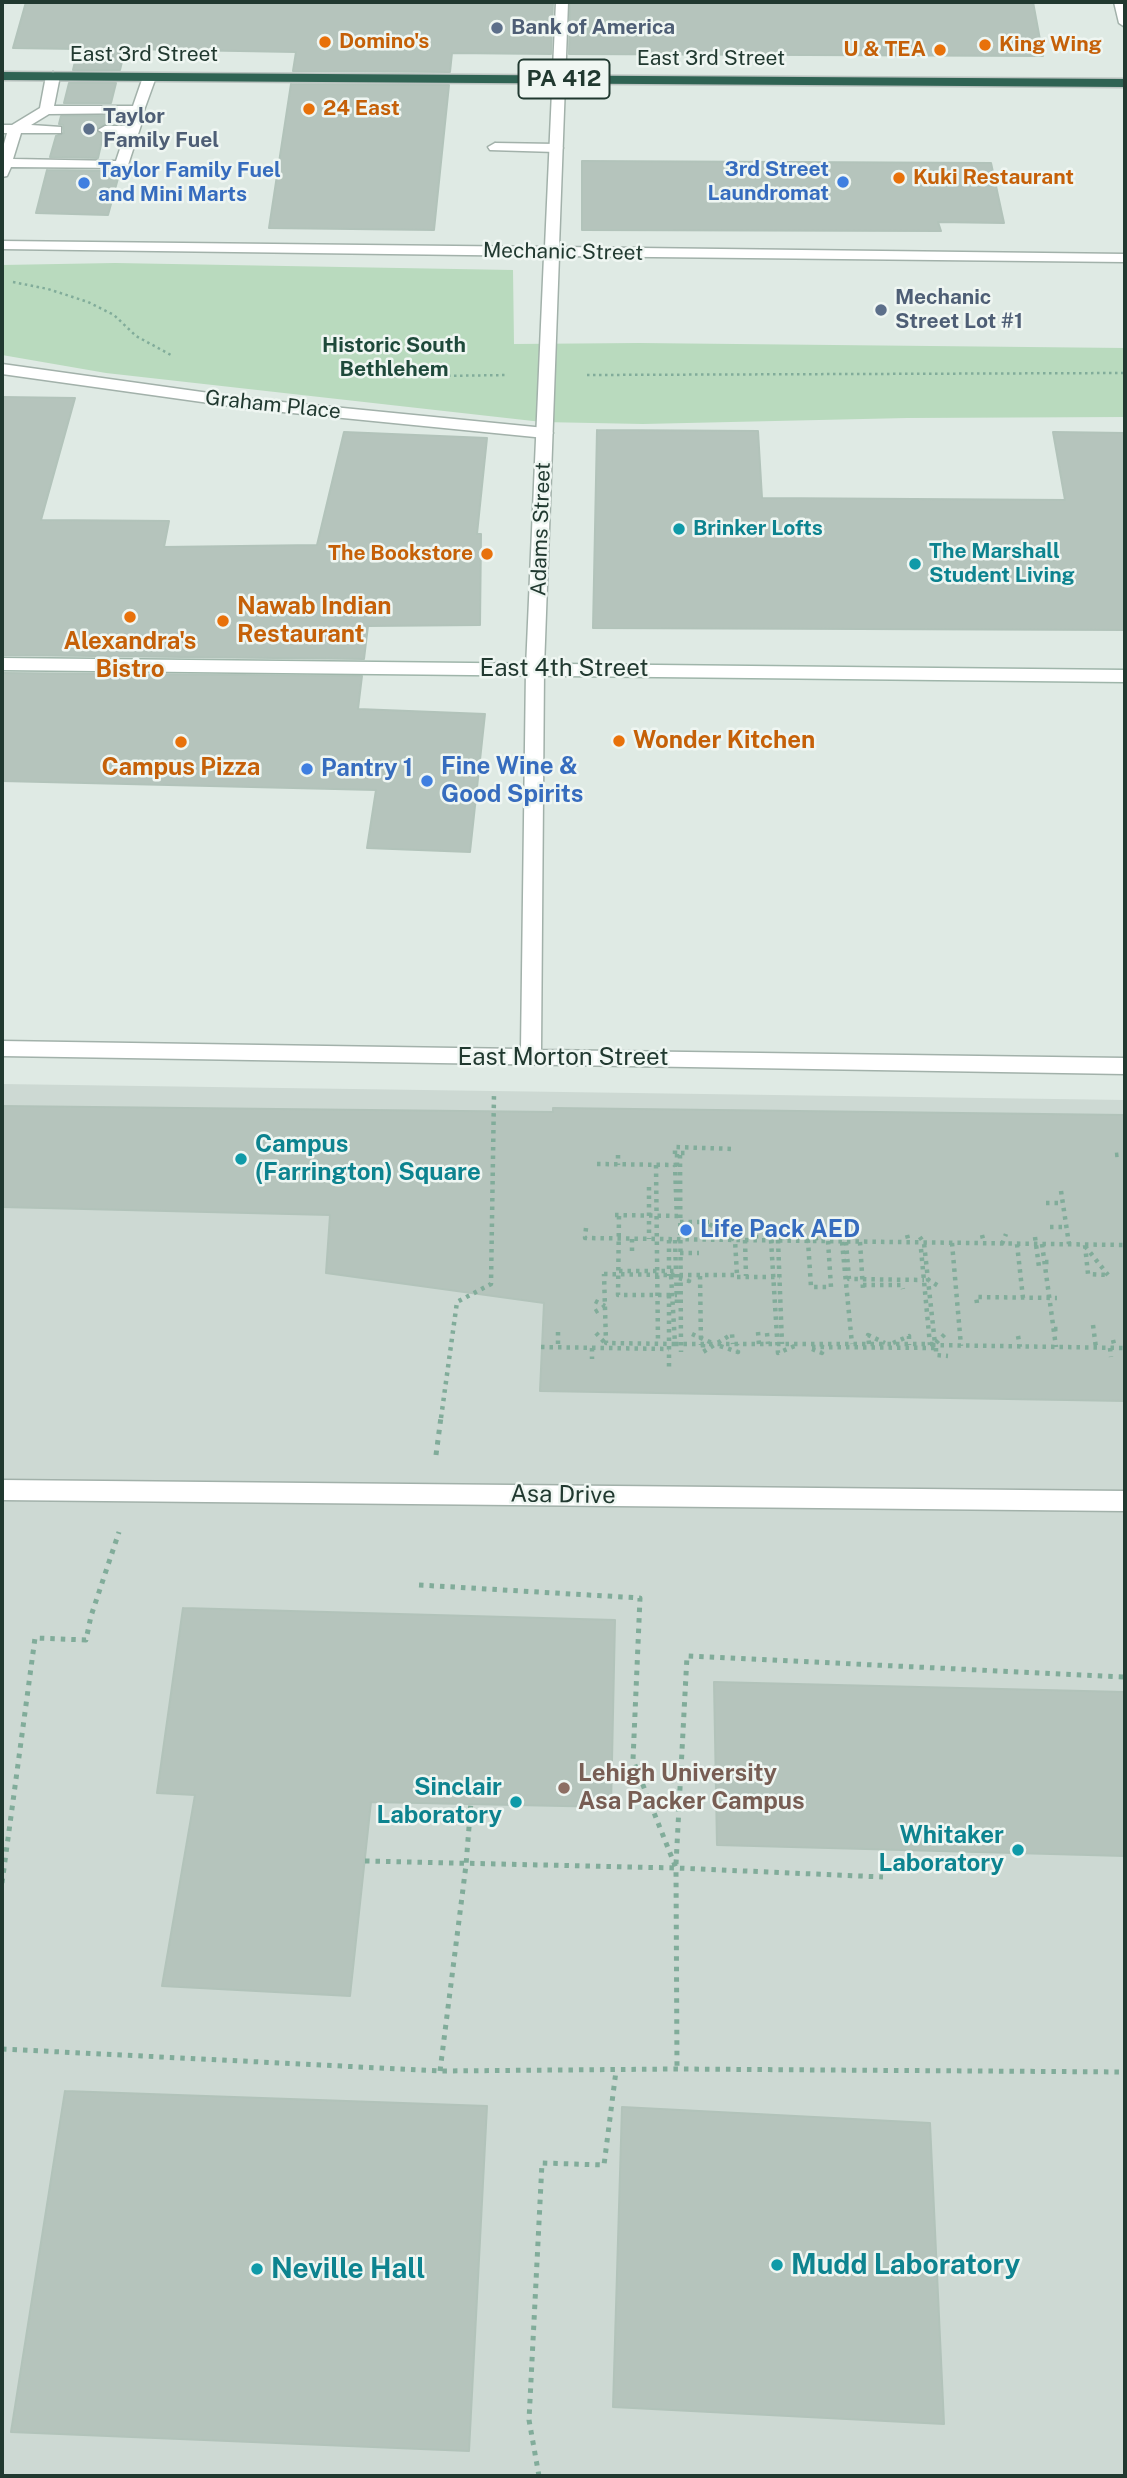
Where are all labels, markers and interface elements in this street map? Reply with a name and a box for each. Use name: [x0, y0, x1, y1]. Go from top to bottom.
place label: Bank of America: [511, 15, 675, 41]
marker: Bank of America: [489, 20, 505, 36]
place label: Domino's: [339, 29, 429, 55]
place label: King Wing: [999, 32, 1102, 58]
marker: Domino's: [317, 34, 333, 50]
place label: U & TEA: [843, 37, 926, 63]
marker: King Wing: [977, 37, 993, 53]
street label: East 3rd Street: [70, 42, 218, 68]
marker: U & TEA: [932, 42, 948, 58]
street label: East 3rd Street: [637, 46, 785, 72]
road number: PA 412: [518, 60, 610, 99]
place label: 24 East: [323, 96, 400, 122]
marker: 24 East: [301, 101, 317, 117]
place label: Taylor Family Fuel: [103, 104, 219, 154]
marker: Taylor Family Fuel: [81, 121, 97, 137]
place label: 3rd Street Laundromat: [708, 157, 829, 207]
place label: Taylor Family Fuel and Mini Marts: [98, 158, 281, 208]
place label: Kuki Restaurant: [913, 165, 1074, 191]
marker: Kuki Restaurant: [891, 170, 907, 186]
marker: 3rd Street Laundromat: [835, 174, 851, 190]
marker: Taylor Family Fuel and Mini Marts: [76, 175, 92, 191]
street label: Mechanic Street: [483, 238, 643, 266]
place label: Mechanic Street Lot #1: [895, 285, 1023, 335]
marker: Mechanic Street Lot #1: [873, 302, 889, 318]
district label: Historic South Bethlehem: [322, 333, 466, 383]
street label: Graham Place: [204, 385, 342, 425]
street label: Adams Street: [526, 462, 556, 596]
place label: Brinker Lofts: [693, 516, 823, 542]
marker: Brinker Lofts: [671, 521, 687, 537]
place label: The Marshall Student Living: [929, 539, 1075, 589]
place label: The Bookstore: [328, 541, 473, 567]
marker: The Bookstore: [479, 546, 495, 562]
marker: The Marshall Student Living: [907, 556, 923, 572]
place label: Nawab Indian Restaurant: [237, 593, 391, 649]
marker: Alexandra's Bistro: [122, 609, 138, 625]
marker: Nawab Indian Restaurant: [215, 613, 231, 629]
place label: Alexandra's Bistro: [63, 628, 197, 684]
street label: East 4th Street: [479, 655, 649, 683]
place label: Wonder Kitchen: [633, 727, 815, 755]
marker: Wonder Kitchen: [611, 733, 627, 749]
marker: Campus Pizza: [173, 734, 189, 750]
place label: Fine Wine & Good Spirits: [441, 753, 583, 809]
place label: Campus Pizza: [102, 754, 260, 782]
place label: Pantry 1: [321, 755, 413, 783]
marker: Pantry 1: [299, 761, 315, 777]
marker: Fine Wine & Good Spirits: [419, 773, 435, 789]
street label: East Morton Street: [458, 1044, 668, 1072]
place label: Campus (Farrington) Square: [255, 1131, 481, 1187]
marker: Campus (Farrington) Square: [233, 1151, 249, 1167]
place label: Life Pack AED: [700, 1216, 860, 1244]
marker: Life Pack AED: [678, 1222, 694, 1238]
street label: Asa Drive: [510, 1480, 616, 1510]
place label: Lehigh University Asa Packer Campus: [578, 1760, 805, 1816]
place label: Sinclair Laboratory: [376, 1774, 502, 1830]
marker: Lehigh University Asa Packer Campus: [556, 1780, 572, 1796]
marker: Sinclair Laboratory: [508, 1794, 524, 1810]
place label: Whitaker Laboratory: [878, 1822, 1004, 1878]
marker: Whitaker Laboratory: [1010, 1842, 1026, 1858]
place label: Mudd Laboratory: [791, 2248, 1020, 2282]
place label: Neville Hall: [271, 2252, 425, 2286]
marker: Mudd Laboratory: [769, 2257, 785, 2273]
marker: Neville Hall: [249, 2261, 265, 2277]

